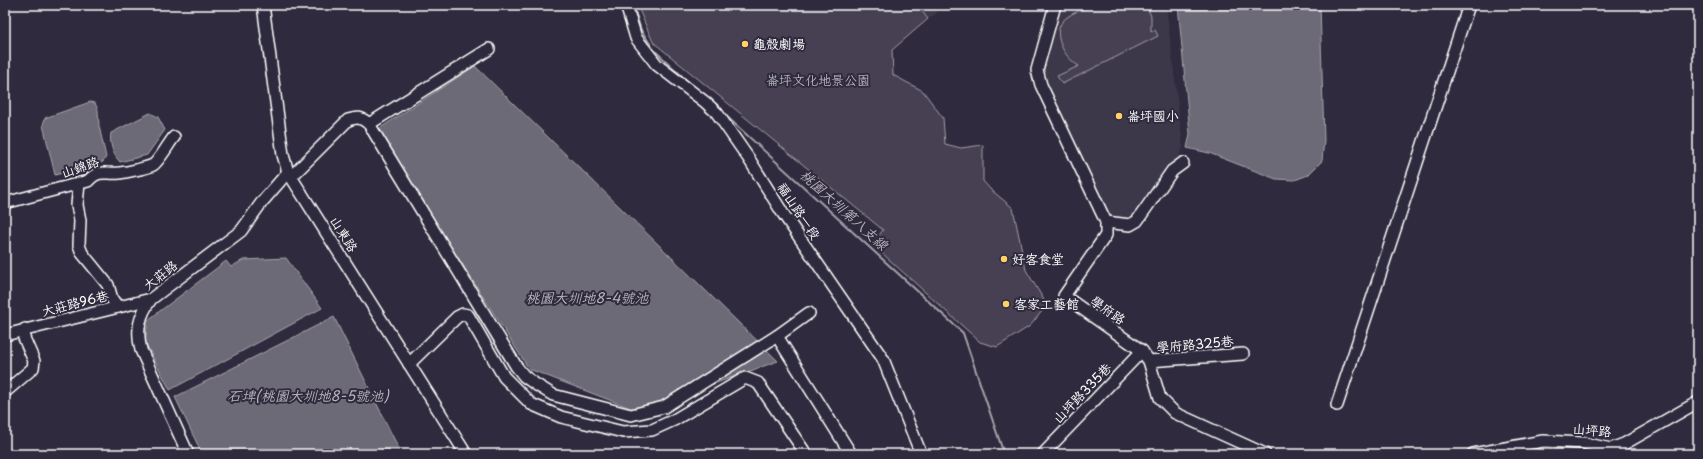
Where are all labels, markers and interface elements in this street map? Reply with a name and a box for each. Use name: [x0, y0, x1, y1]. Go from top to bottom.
place label: 龜殼劇場: [753, 34, 805, 53]
marker: 龜殼劇場: [740, 39, 750, 49]
park label: 崙坪文化地景公園: [766, 70, 870, 89]
place label: 崙坪國小: [1127, 106, 1179, 125]
marker: 崙坪國小: [1114, 111, 1124, 121]
street label: 山錦路: [58, 151, 101, 182]
water label: 桃園大圳第八支線: [796, 164, 894, 256]
street label: 福山路一段: [773, 178, 825, 243]
street label: 山東路: [326, 212, 363, 255]
place label: 好客食堂: [1012, 249, 1064, 268]
marker: 好客食堂: [999, 254, 1009, 264]
street label: 大莊路: [138, 255, 181, 294]
street label: 大莊路96巷: [39, 285, 110, 320]
water label: 桃園大圳地8-4號池: [526, 287, 649, 308]
street label: 學府路: [1087, 291, 1130, 329]
place label: 客家工藝館: [1014, 294, 1079, 313]
marker: 客家工藝館: [1001, 299, 1011, 309]
street label: 學府路325巷: [1156, 331, 1234, 356]
street label: 山坪路335巷: [1048, 358, 1115, 427]
water label: 石埤(桃園大圳地8-5號池): [227, 385, 390, 406]
street label: 山坪路: [1572, 418, 1612, 441]

